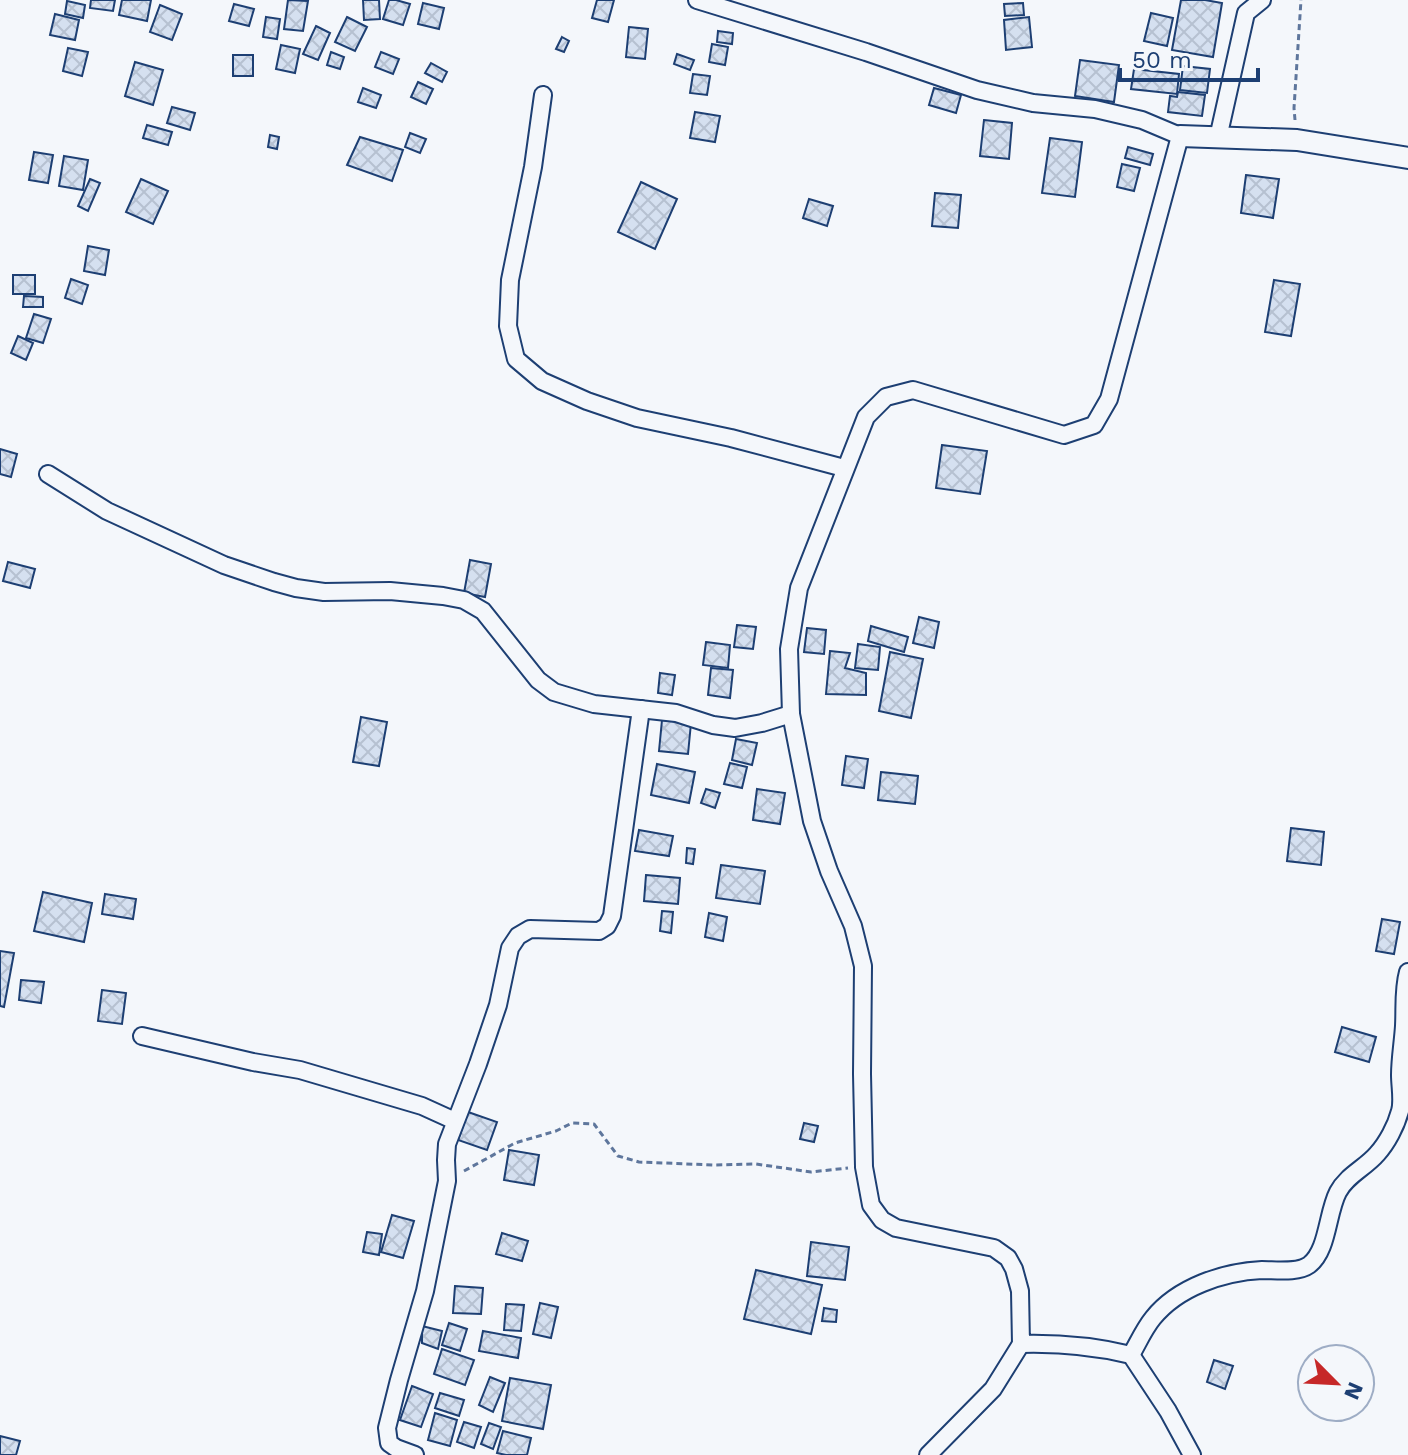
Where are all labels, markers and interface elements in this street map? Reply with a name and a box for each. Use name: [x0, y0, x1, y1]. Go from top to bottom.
scale bar: [1120, 32, 1258, 82]
text: 50 m: [1132, 46, 1192, 74]
north arrow: [1296, 1343, 1376, 1423]
text: N: [1339, 1378, 1369, 1403]

